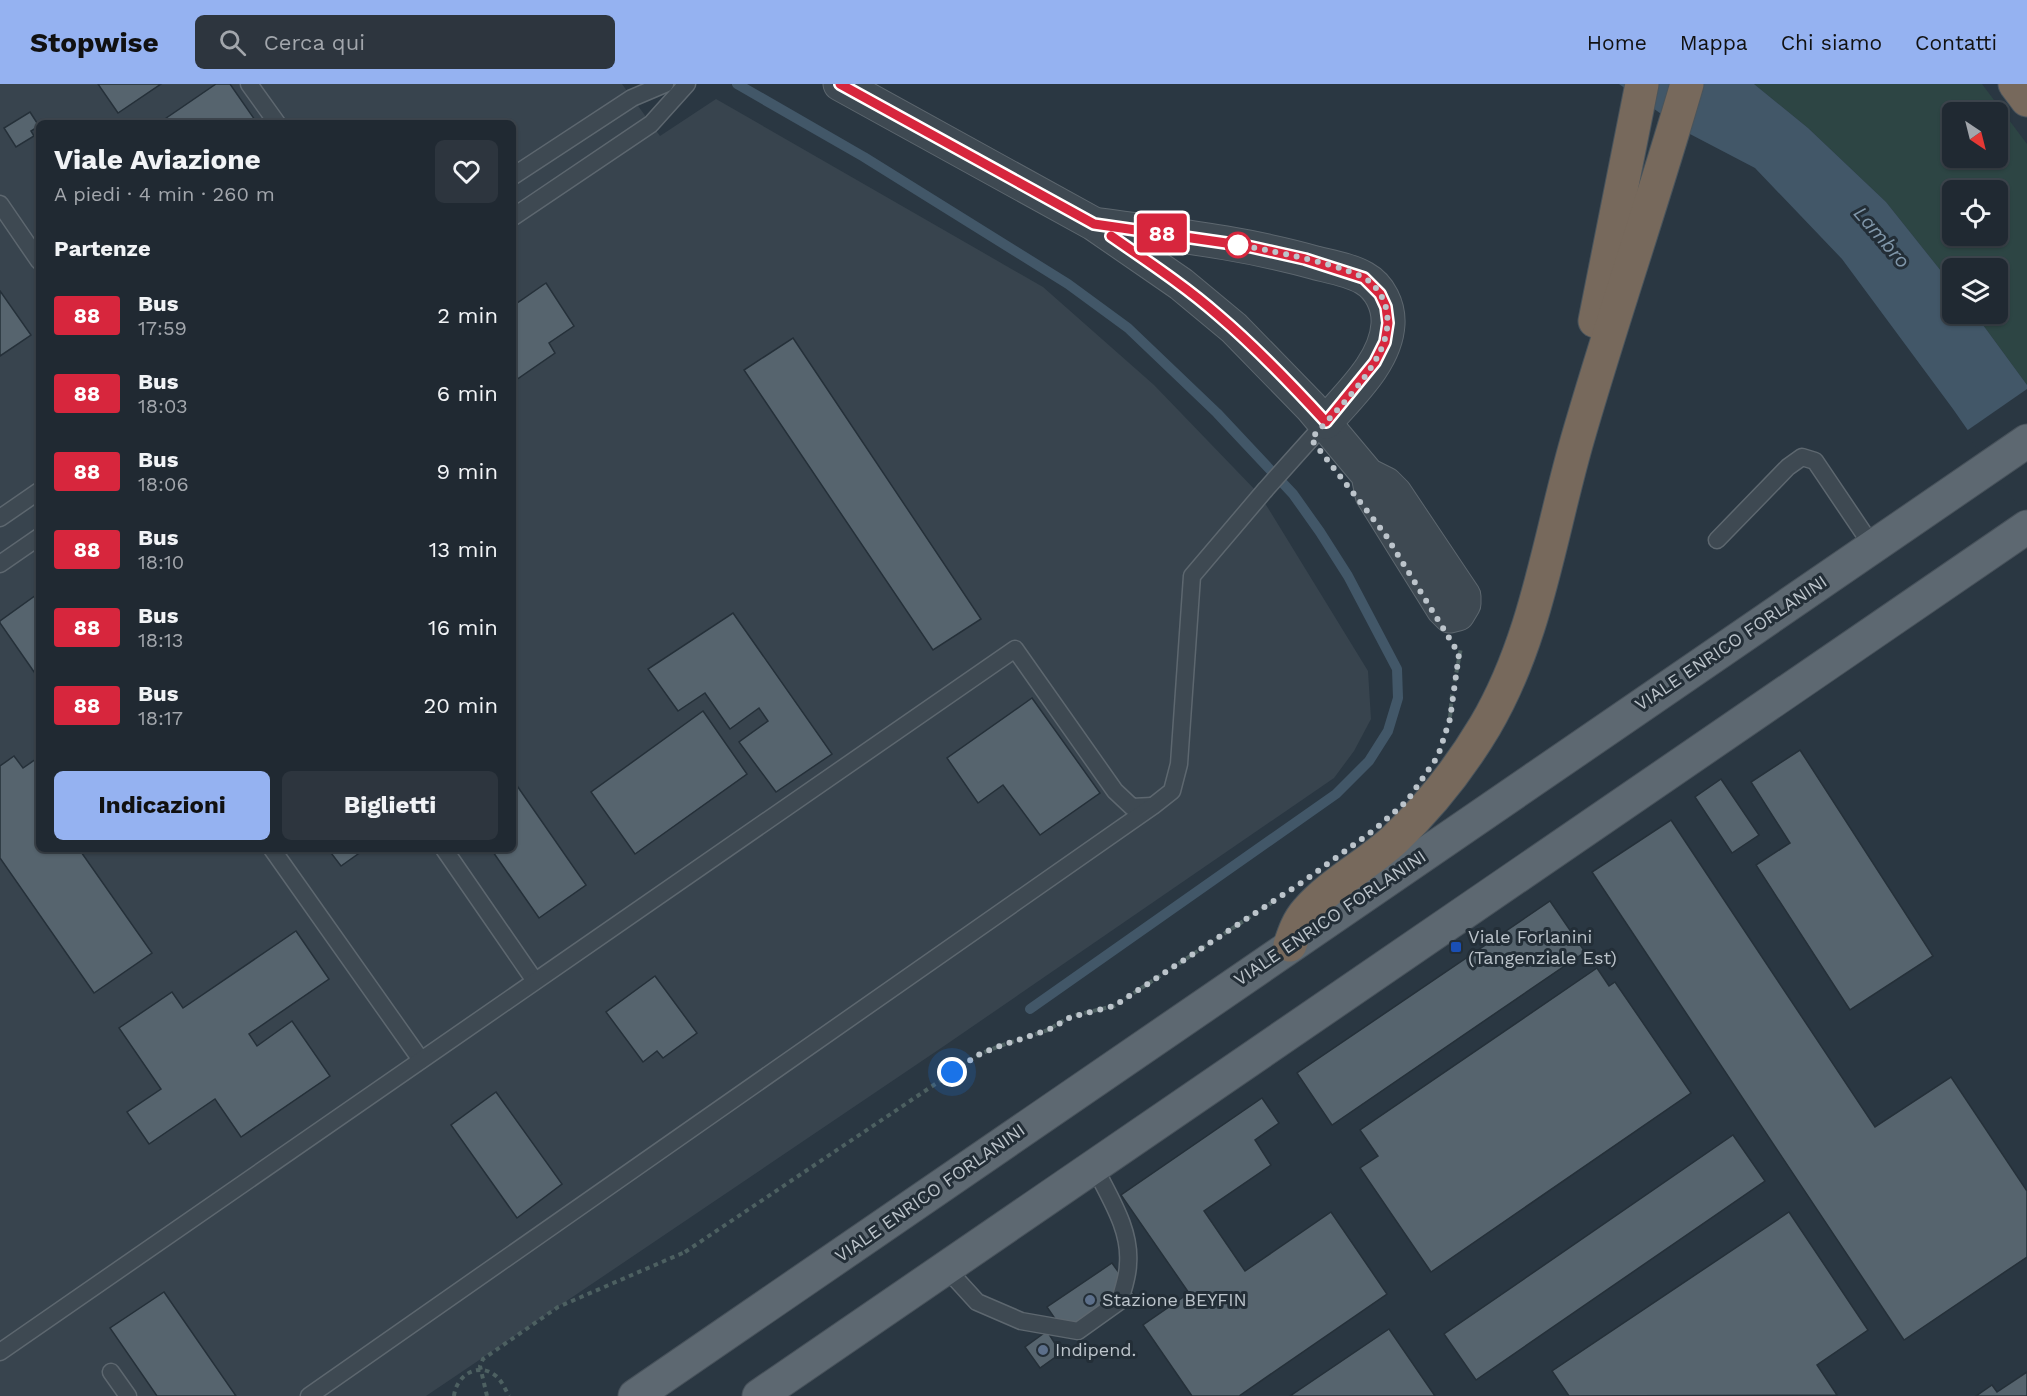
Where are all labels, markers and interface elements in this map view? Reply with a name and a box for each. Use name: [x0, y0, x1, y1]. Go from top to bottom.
search box: [195, 15, 615, 69]
text: Stopwise: [30, 26, 159, 59]
icon: search: [216, 26, 249, 59]
text: Cerca qui: [264, 30, 365, 55]
text: Home: [1587, 30, 1647, 55]
text: Mappa: [1680, 30, 1748, 55]
text: Chi siamo: [1781, 30, 1882, 55]
text: Contatti: [1915, 30, 1997, 55]
north arrow: [1942, 102, 2008, 168]
map controls: [1942, 102, 2008, 324]
button: heart: [435, 140, 498, 203]
text: Viale Aviazione: [54, 143, 261, 176]
button: locate: [1942, 180, 2008, 246]
text: A piedi · 4 min · 260 m: [54, 182, 275, 206]
water label: Lambro: [1849, 201, 1915, 273]
line badge: 88: [1135, 214, 1189, 252]
text: 88: [1149, 221, 1175, 246]
unlabelled marker: [1225, 232, 1251, 258]
text: Partenze: [54, 236, 151, 261]
button: layers: [1942, 258, 2008, 324]
text: Bus: [138, 291, 178, 316]
text: 88: [74, 303, 100, 328]
text: 2 min: [437, 303, 498, 328]
text: 17:59: [138, 316, 187, 340]
text: Bus: [138, 369, 178, 394]
text: 88: [74, 381, 100, 406]
text: 6 min: [437, 381, 498, 406]
text: 18:03: [138, 394, 188, 418]
text: Bus: [138, 447, 178, 472]
text: 88: [74, 459, 100, 484]
text: 9 min: [436, 459, 498, 484]
text: 18:06: [138, 472, 189, 496]
text: Bus: [138, 525, 178, 550]
text: 88: [74, 537, 100, 562]
text: 13 min: [429, 537, 498, 562]
text: 18:10: [138, 550, 184, 574]
street label: VIALE ENRICO FORLANINI: [1631, 570, 1831, 715]
text: Bus: [138, 603, 178, 628]
text: 88: [74, 615, 100, 640]
text: 16 min: [428, 615, 498, 640]
text: 18:13: [138, 628, 184, 652]
text: Bus: [138, 681, 178, 706]
text: 88: [74, 693, 100, 718]
text: 20 min: [424, 693, 498, 718]
text: 18:17: [138, 706, 183, 730]
button: Indicazioni: [54, 771, 270, 840]
button: Biglietti: [282, 771, 498, 840]
street label: VIALE ENRICO FORLANINI: [1230, 845, 1430, 990]
place label: Viale Forlanini (Tangenziale Est): [1468, 926, 1617, 968]
marker: Viale Forlanini (Tangenziale Est): [1449, 940, 1463, 954]
your location: [937, 1057, 967, 1087]
street label: VIALE ENRICO FORLANINI: [831, 1119, 1029, 1266]
place label: Stazione BEYFIN: [1102, 1289, 1247, 1310]
marker: Stazione BEYFIN: [1083, 1293, 1097, 1307]
place label: Indipend.: [1055, 1339, 1136, 1360]
marker: Indipend.: [1036, 1343, 1050, 1357]

